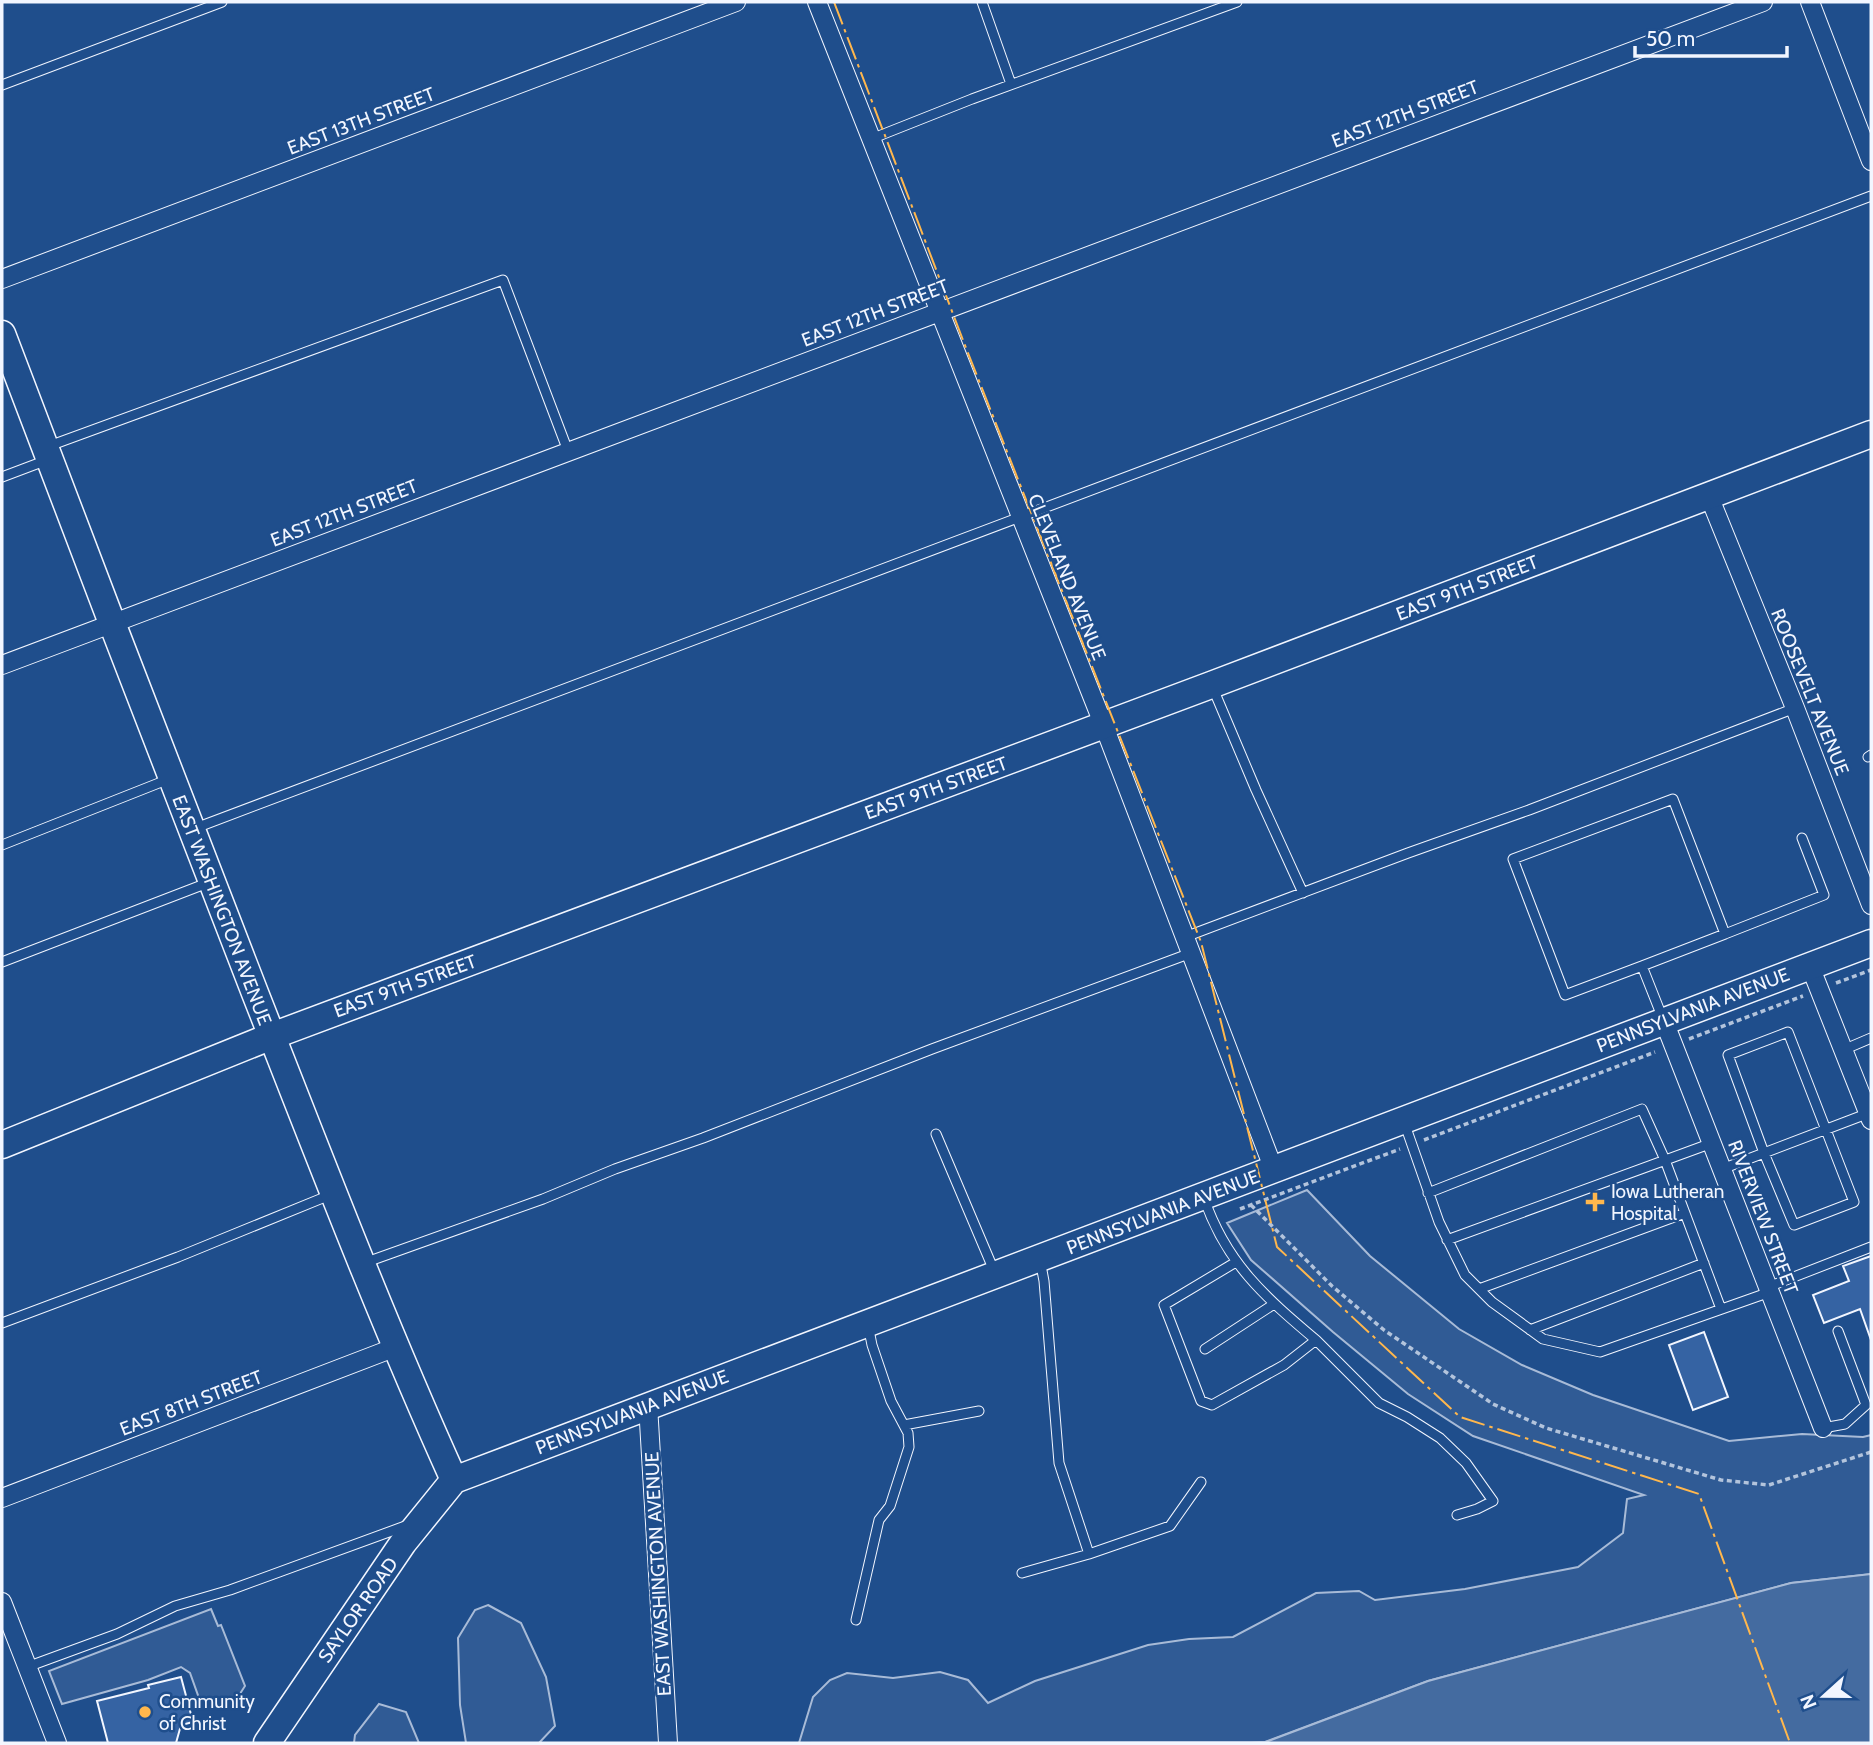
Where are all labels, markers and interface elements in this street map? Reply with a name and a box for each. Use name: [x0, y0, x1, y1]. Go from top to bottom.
scale bar: [1635, 14, 1787, 58]
text: 50 m: [1646, 26, 1695, 51]
street label: EAST 12TH STREET: [1328, 75, 1482, 153]
street label: EAST 13TH STREET: [284, 82, 438, 160]
street label: EAST 12TH STREET: [798, 274, 952, 352]
street label: EAST 12TH STREET: [267, 474, 421, 552]
street label: CLEVELAND AVENUE: [1023, 491, 1111, 663]
street label: EAST 9TH STREET: [1393, 550, 1541, 626]
street label: ROOSEVELT AVENUE: [1766, 605, 1854, 779]
street label: EAST 9TH STREET: [861, 752, 1011, 824]
street label: EAST WASHINGTON AVENUE: [167, 792, 277, 1028]
street label: EAST 9TH STREET: [330, 950, 480, 1022]
street label: PENNSYLVANIA AVENUE: [1593, 963, 1793, 1057]
street label: RIVERVIEW STREET: [1723, 1137, 1803, 1297]
street label: PENNSYLVANIA AVENUE: [1063, 1165, 1263, 1259]
place label: Iowa Lutheran Hospital: [1611, 1180, 1724, 1225]
marker: Iowa Lutheran Hospital: [1585, 1192, 1605, 1212]
street label: EAST 8TH STREET: [117, 1365, 265, 1441]
street label: PENNSYLVANIA AVENUE: [532, 1365, 732, 1459]
street label: EAST WASHINGTON AVENUE: [640, 1451, 676, 1697]
street label: SAYLOR ROAD: [313, 1553, 403, 1667]
north arrow: [1789, 1661, 1859, 1731]
place label: Community of Christ: [159, 1690, 255, 1735]
text: N: [1795, 1692, 1822, 1712]
marker: Community of Christ: [137, 1704, 153, 1720]

